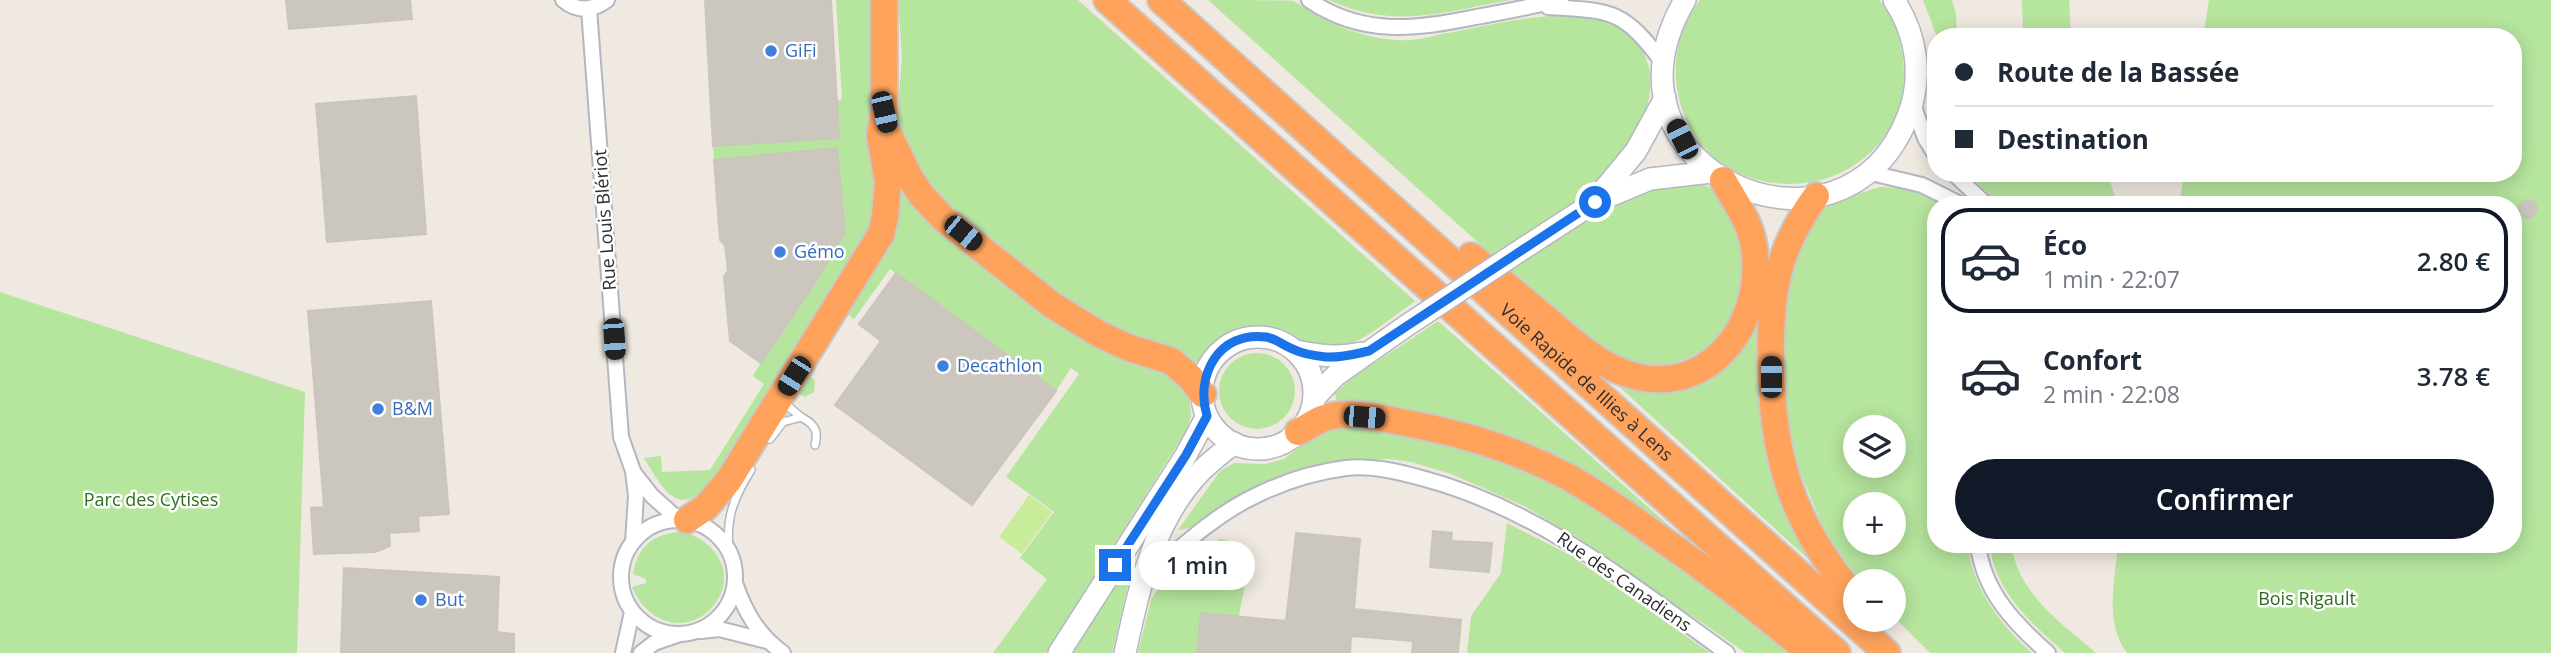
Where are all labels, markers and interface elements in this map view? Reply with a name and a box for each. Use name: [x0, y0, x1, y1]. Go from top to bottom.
place label: GiFi: [785, 38, 816, 62]
marker: GiFi: [763, 43, 779, 59]
text: Route de la Bassée: [1997, 54, 2239, 90]
car: [870, 89, 899, 135]
car: [1664, 116, 1701, 162]
text: Destination: [1997, 121, 2149, 157]
street label: Rue Louis Blériot: [587, 149, 621, 291]
route start: [1579, 186, 1611, 218]
car: [941, 212, 986, 254]
text: Éco: [2043, 227, 2087, 263]
icon: car: [1959, 229, 2022, 292]
place label: Gémo: [794, 239, 845, 263]
text: 2.80 €: [2417, 243, 2490, 279]
marker: Gémo: [772, 244, 788, 260]
text: 1 min · 22:07: [2043, 263, 2180, 295]
street label: Voie Rapide de Illies à Lens: [1495, 298, 1679, 466]
car: [603, 317, 626, 361]
text: Confort: [2043, 342, 2142, 378]
icon: car: [1959, 344, 2022, 407]
car: [774, 353, 815, 399]
place label: Decathlon: [957, 353, 1043, 377]
car: [1761, 356, 1782, 398]
marker: Decathlon: [935, 358, 951, 374]
text: 3.78 €: [2417, 358, 2490, 394]
text: 2 min · 22:08: [2043, 378, 2180, 410]
place label: B&M: [392, 396, 433, 420]
marker: B&M: [370, 401, 386, 417]
car: [1343, 405, 1386, 429]
map controls: [1843, 415, 1906, 632]
button: layers: [1843, 415, 1906, 478]
button: Confirmer: [1955, 459, 2494, 539]
park label: Parc des Cytises: [84, 487, 218, 511]
button: +: [1843, 492, 1906, 555]
street label: Rue des Canadiens: [1553, 526, 1697, 637]
callout: 1 min: [1140, 540, 1255, 590]
route end: [1099, 549, 1131, 581]
text: 1 min: [1166, 549, 1228, 581]
button: −: [1843, 569, 1906, 632]
park label: Bois Rigault: [2258, 586, 2356, 610]
place label: But: [435, 587, 464, 611]
marker: But: [413, 592, 429, 608]

